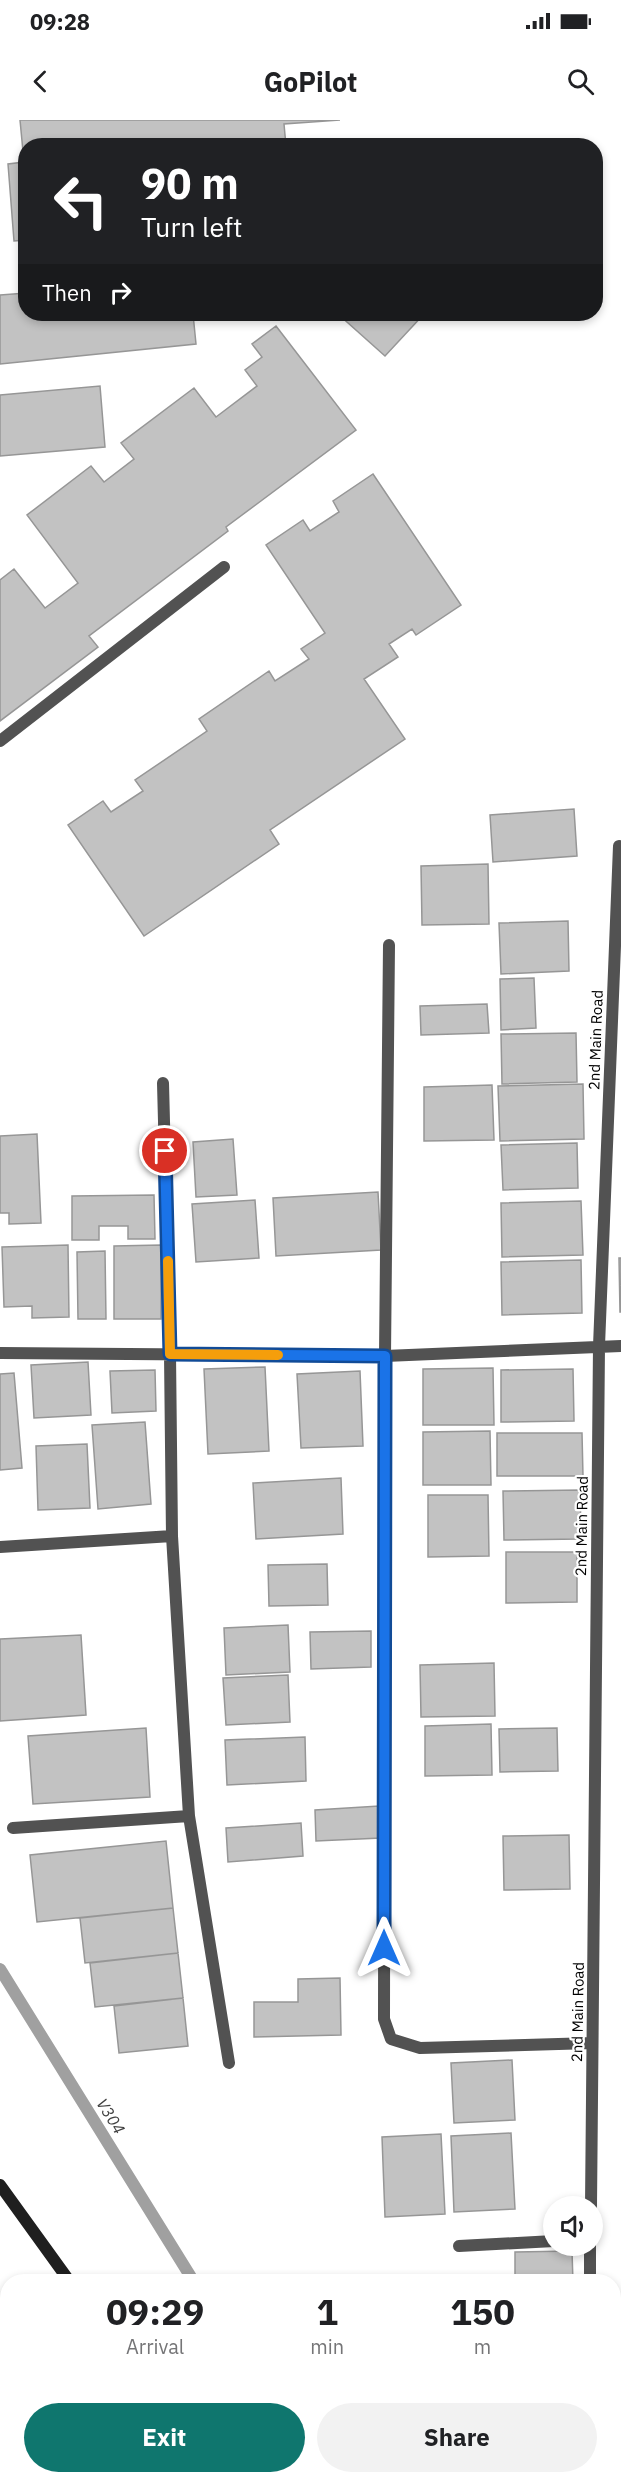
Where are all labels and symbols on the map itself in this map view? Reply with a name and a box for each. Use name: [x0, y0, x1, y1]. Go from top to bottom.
street label: 2nd Main Road: [584, 990, 607, 1090]
pin: [139, 1125, 190, 1176]
street label: 2nd Main Road: [571, 1476, 592, 1576]
position arrow: [352, 1916, 416, 1980]
street label: 2nd Main Road: [567, 1962, 588, 2062]
water label: V304: [92, 2094, 130, 2138]

